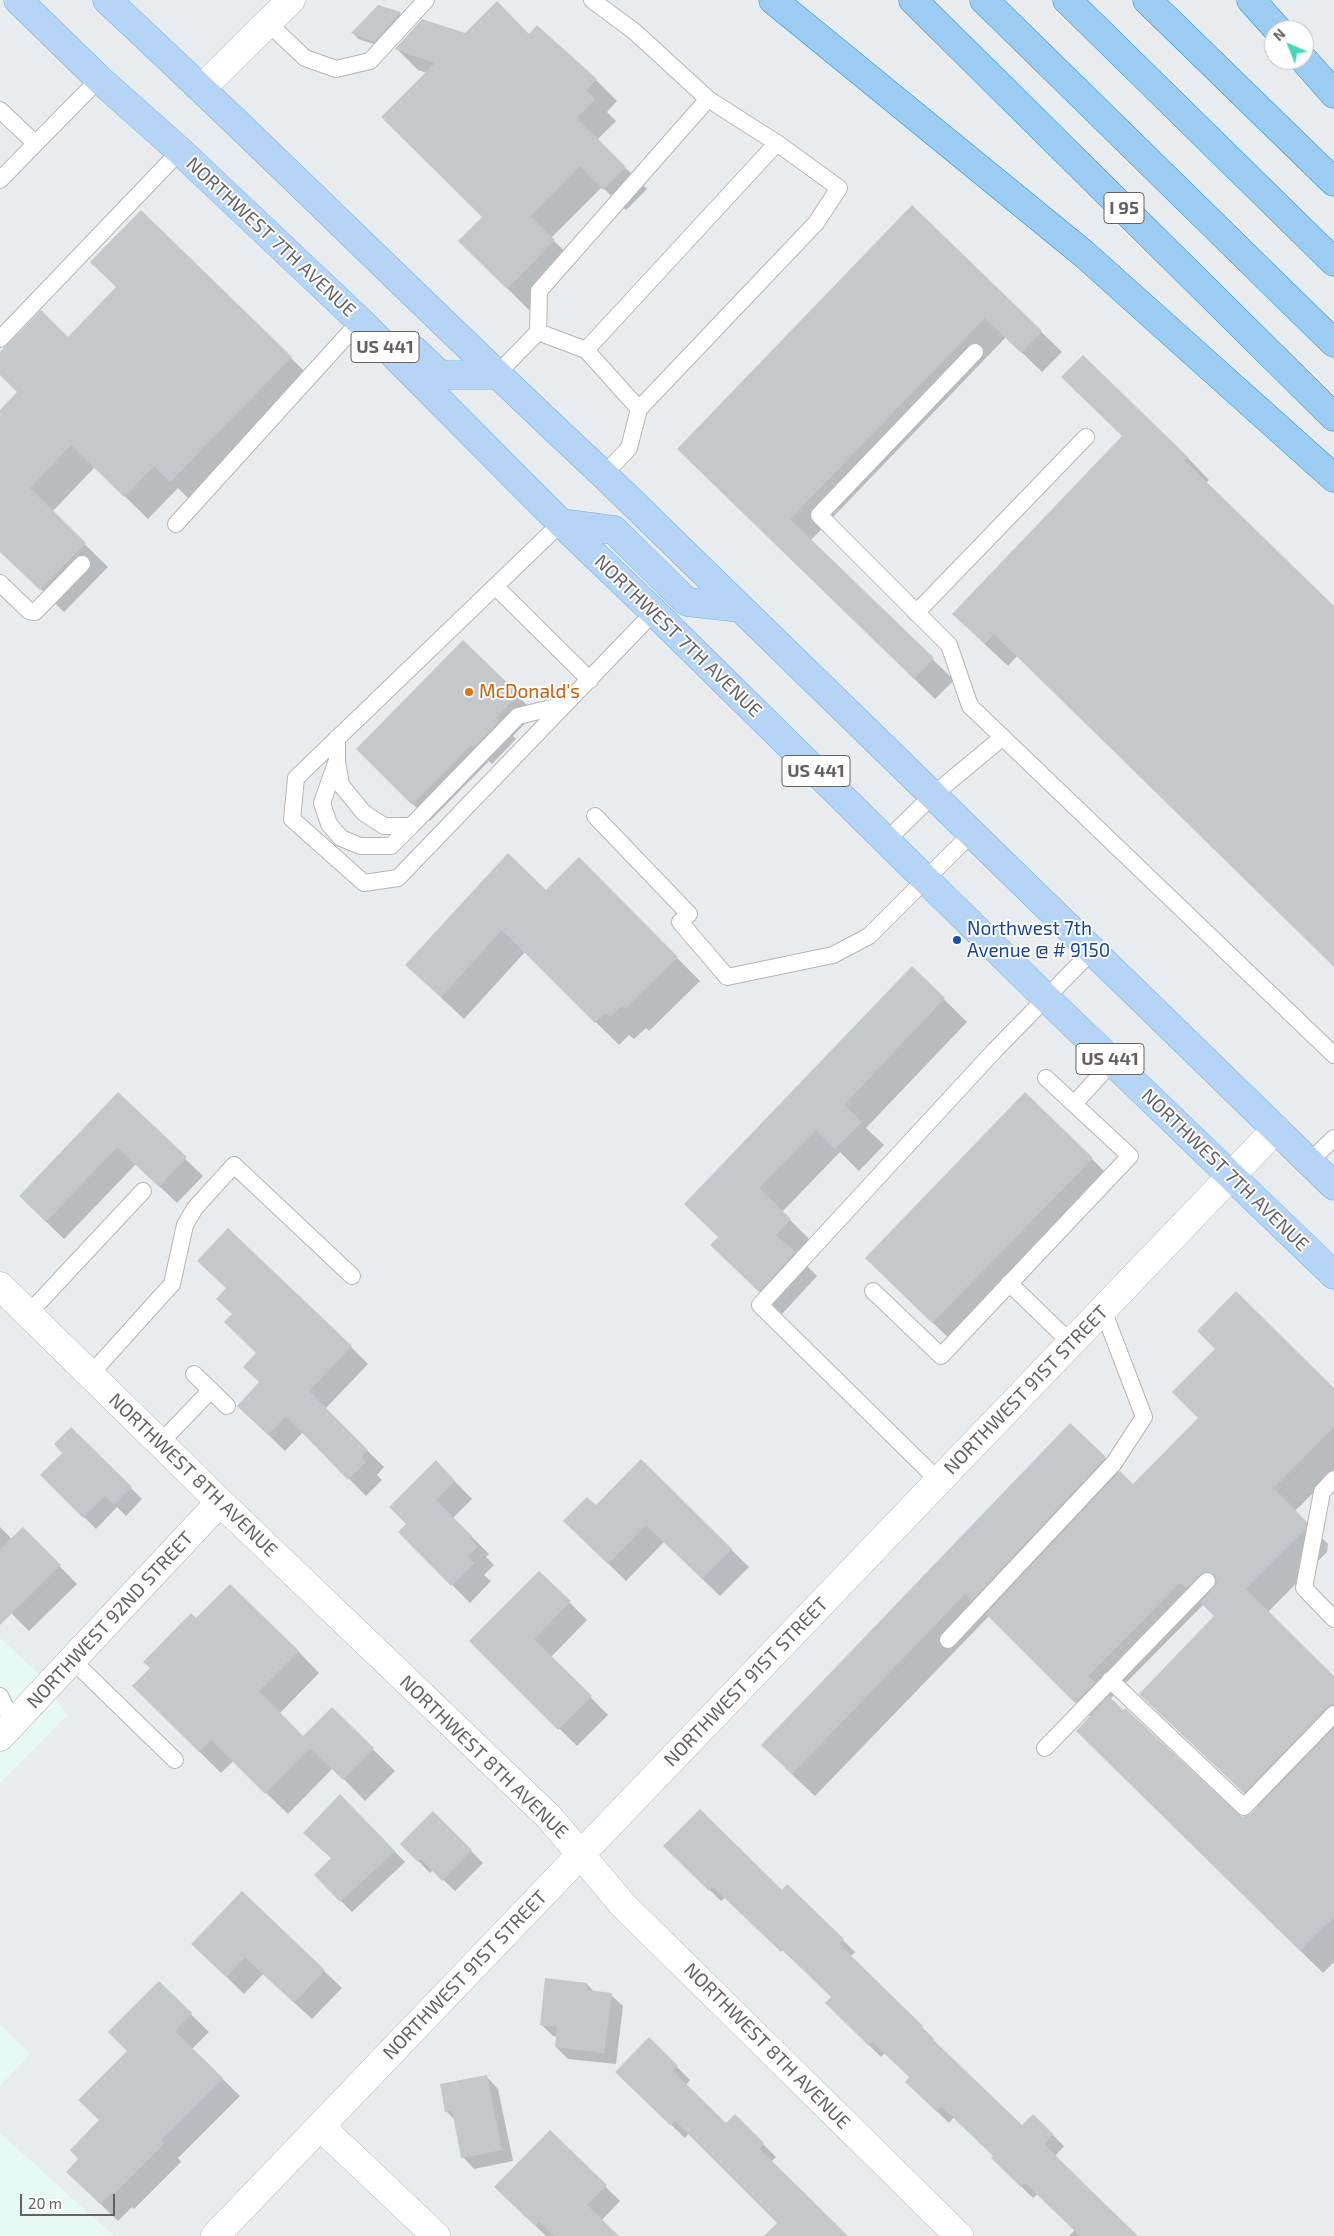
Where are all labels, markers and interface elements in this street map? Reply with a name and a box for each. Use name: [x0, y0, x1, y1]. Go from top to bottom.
north arrow: [1264, 20, 1314, 70]
text: N: [1269, 25, 1288, 44]
street label: NORTHWEST 7TH AVENUE: [181, 152, 361, 322]
road number: I 95: [1104, 192, 1144, 224]
road number: US 441: [351, 332, 419, 362]
street label: NORTHWEST 7TH AVENUE: [590, 550, 766, 722]
place label: McDonald's: [479, 681, 580, 703]
marker: McDonald's: [463, 686, 475, 698]
road number: US 441: [782, 756, 850, 786]
place label: Northwest 7th Avenue @ # 9150: [967, 918, 1110, 962]
marker: Northwest 7th Avenue @ # 9150: [951, 934, 963, 946]
road number: US 441: [1076, 1044, 1144, 1074]
street label: NORTHWEST 7TH AVENUE: [1137, 1084, 1313, 1256]
street label: NORTHWEST 91ST STREET: [939, 1301, 1113, 1479]
street label: NORTHWEST 8TH AVENUE: [104, 1388, 282, 1562]
street label: NORTHWEST 92ND STREET: [22, 1527, 198, 1713]
street label: NORTHWEST 91ST STREET: [659, 1593, 833, 1771]
street label: NORTHWEST 8TH AVENUE: [395, 1670, 573, 1844]
street label: NORTHWEST 91ST STREET: [378, 1886, 552, 2064]
street label: NORTHWEST 8TH AVENUE: [679, 1958, 855, 2134]
scale bar: [22, 2184, 118, 2216]
text: 20 m: [28, 2194, 62, 2212]

